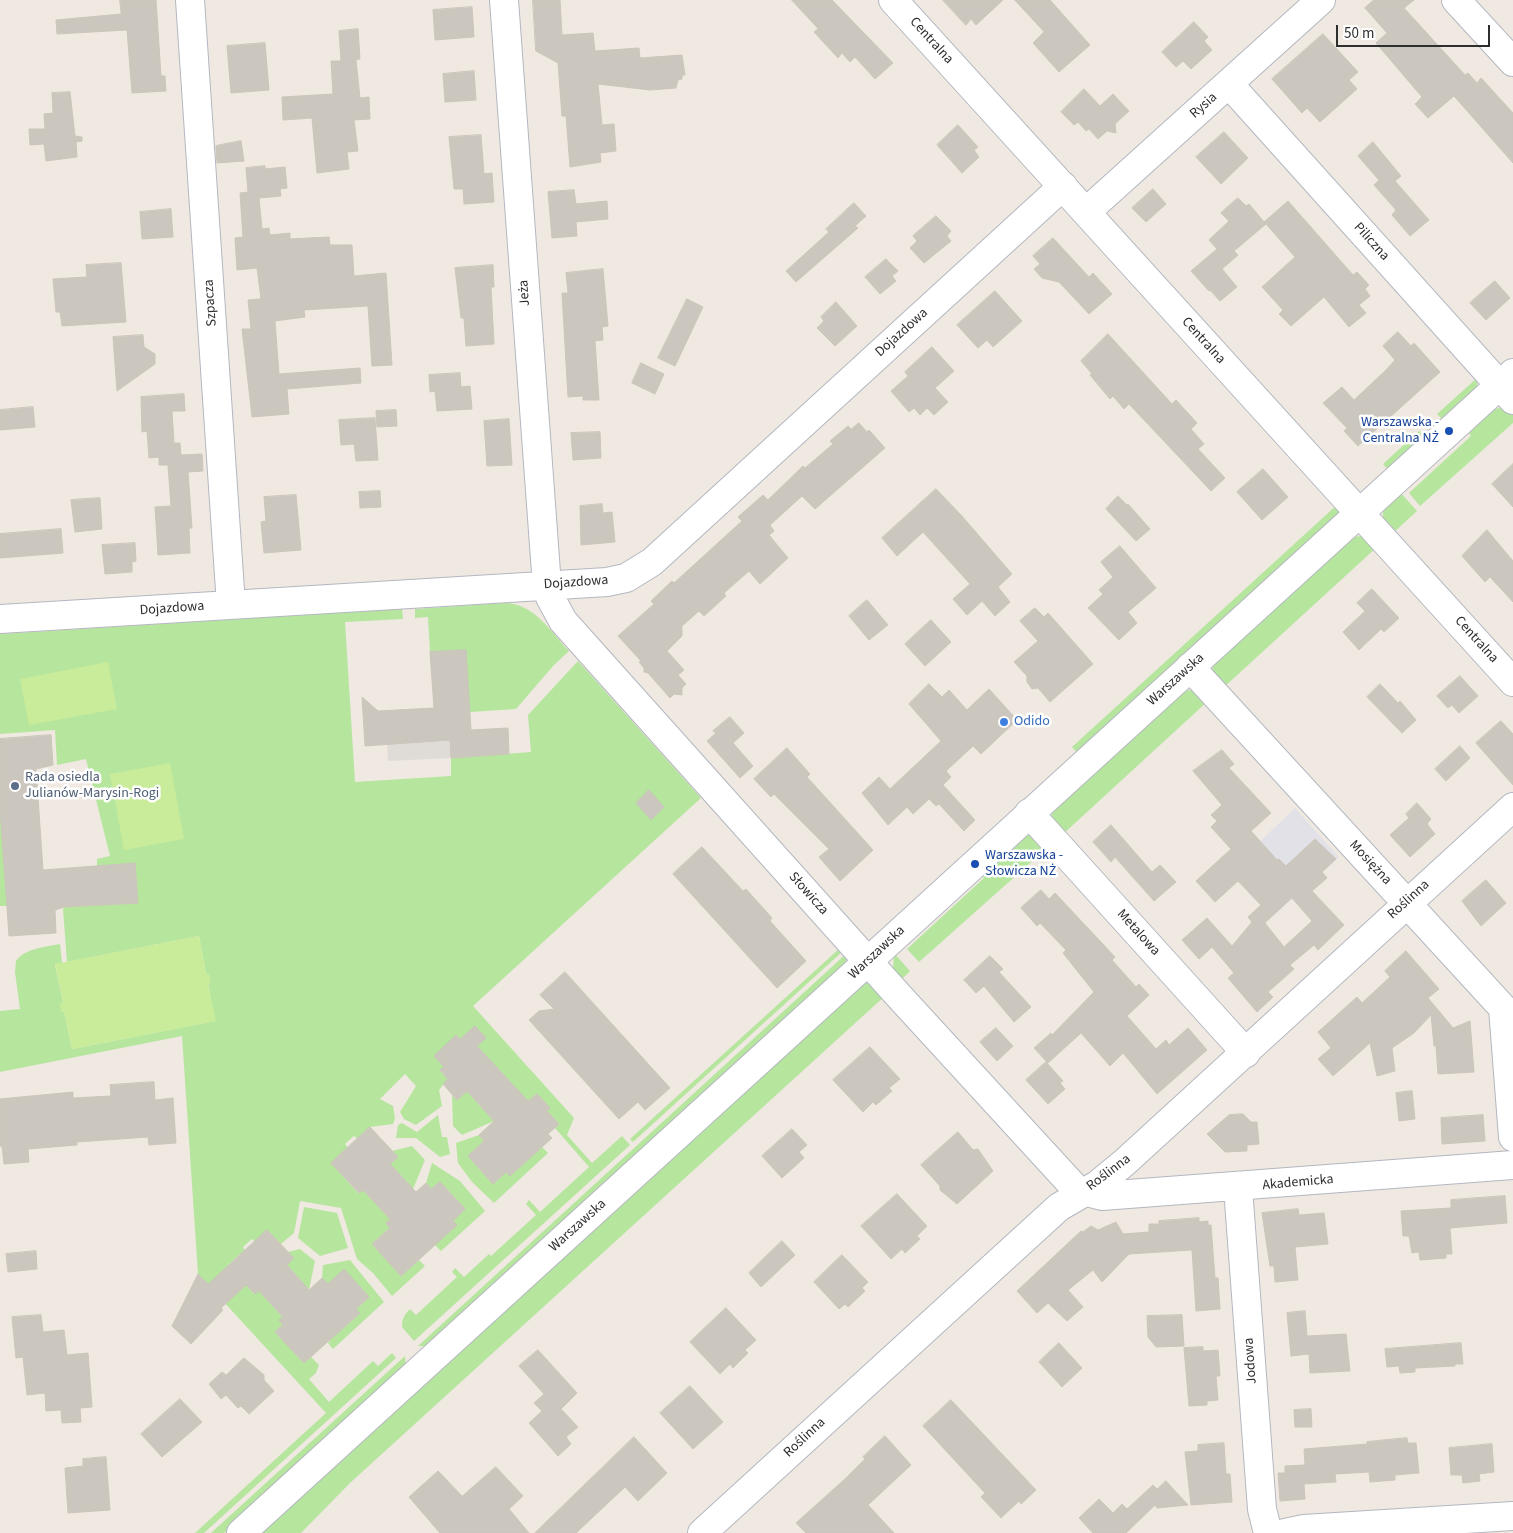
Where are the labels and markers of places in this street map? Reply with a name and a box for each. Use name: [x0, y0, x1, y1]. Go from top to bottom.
place label: Warszawska - Centralna NŻ: [1361, 415, 1439, 448]
marker: Warszawska - Centralna NŻ: [1443, 425, 1455, 437]
place label: Odido: [1014, 714, 1050, 730]
marker: Odido: [998, 716, 1010, 728]
place label: Rada osiedla Julianów-Marysin-Rogi: [25, 770, 159, 802]
marker: Rada osiedla Julianów-Marysin-Rogi: [9, 780, 21, 792]
place label: Warszawska - Słowicza NŻ: [985, 848, 1063, 880]
marker: Warszawska - Słowicza NŻ: [969, 858, 981, 870]

